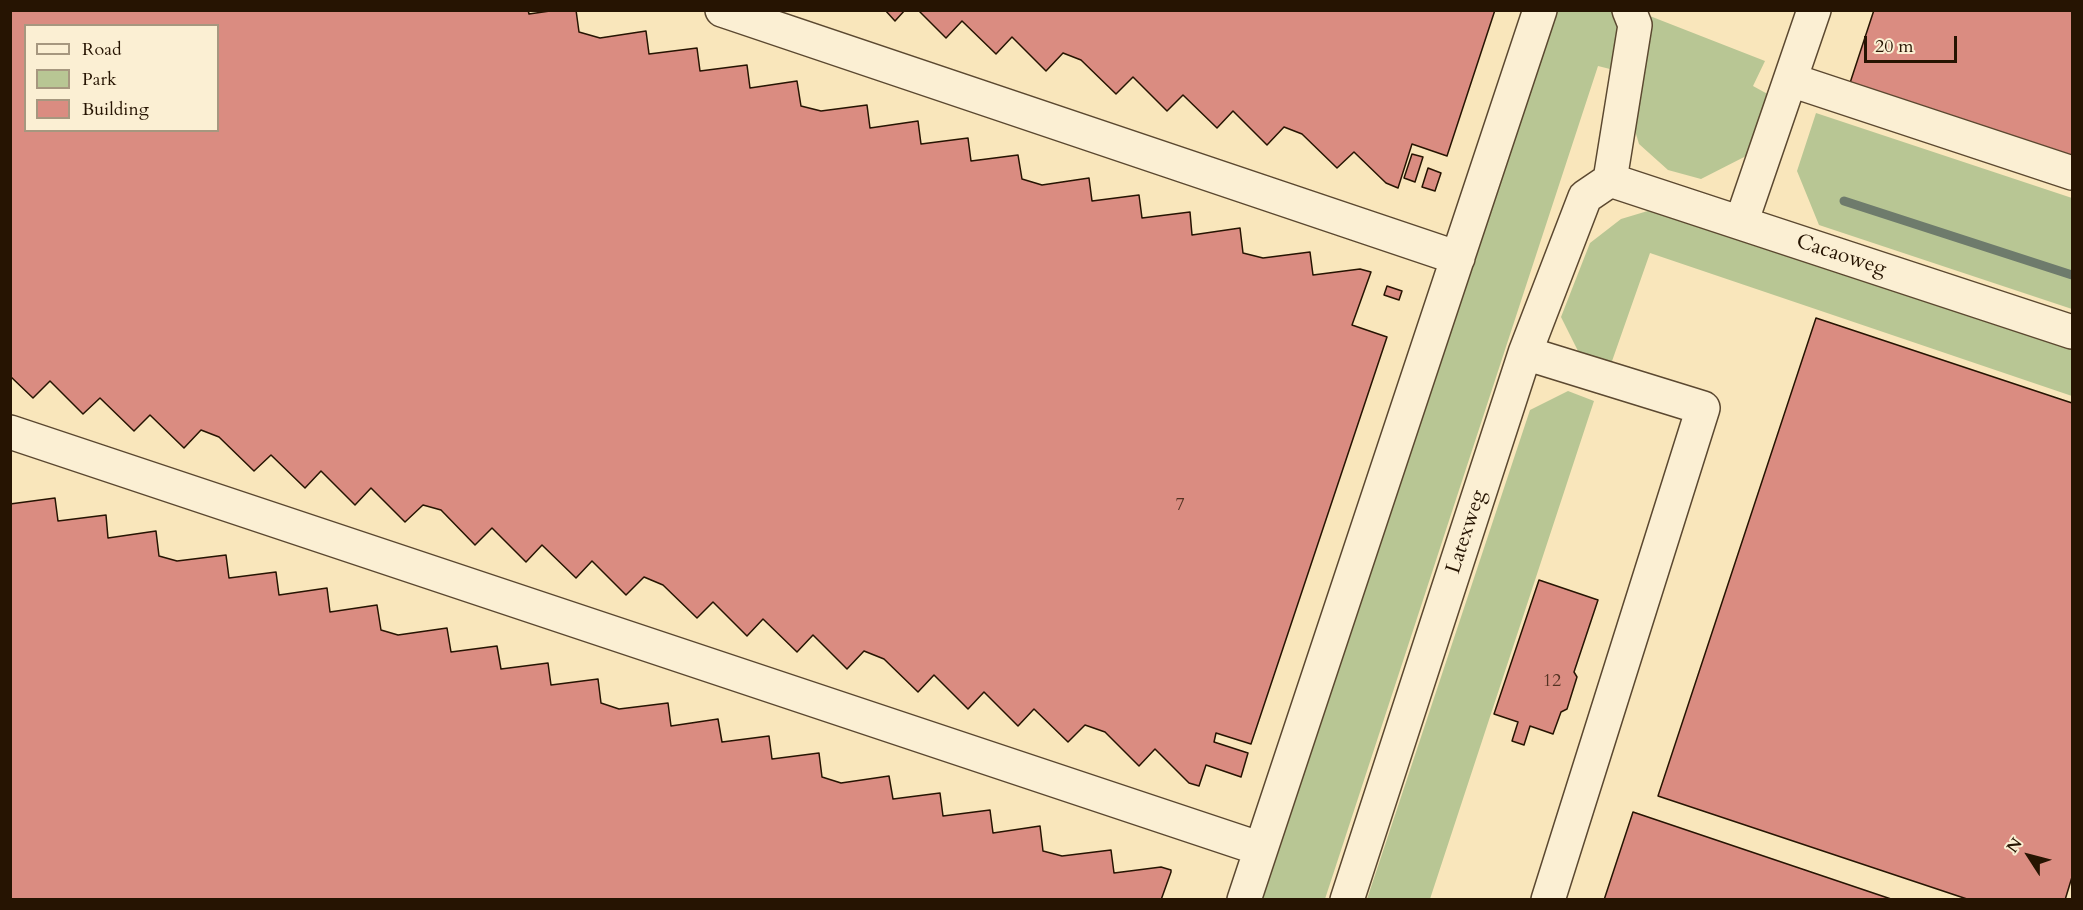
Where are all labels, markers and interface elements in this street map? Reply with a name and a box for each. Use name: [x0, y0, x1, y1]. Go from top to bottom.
legend: [24, 24, 219, 132]
scale bar: [1867, 24, 1960, 62]
text: 20 m: [1875, 34, 1914, 59]
text: Road: [82, 37, 122, 62]
text: Park: [82, 67, 117, 92]
text: Building: [82, 97, 149, 122]
street label: Cacaoweg: [1793, 230, 1889, 282]
street label: Latexweg: [1442, 487, 1492, 577]
house number: 7: [1175, 495, 1185, 517]
house number: 12: [1543, 671, 1561, 693]
north arrow: [1999, 826, 2059, 886]
text: N: [2001, 833, 2027, 858]

